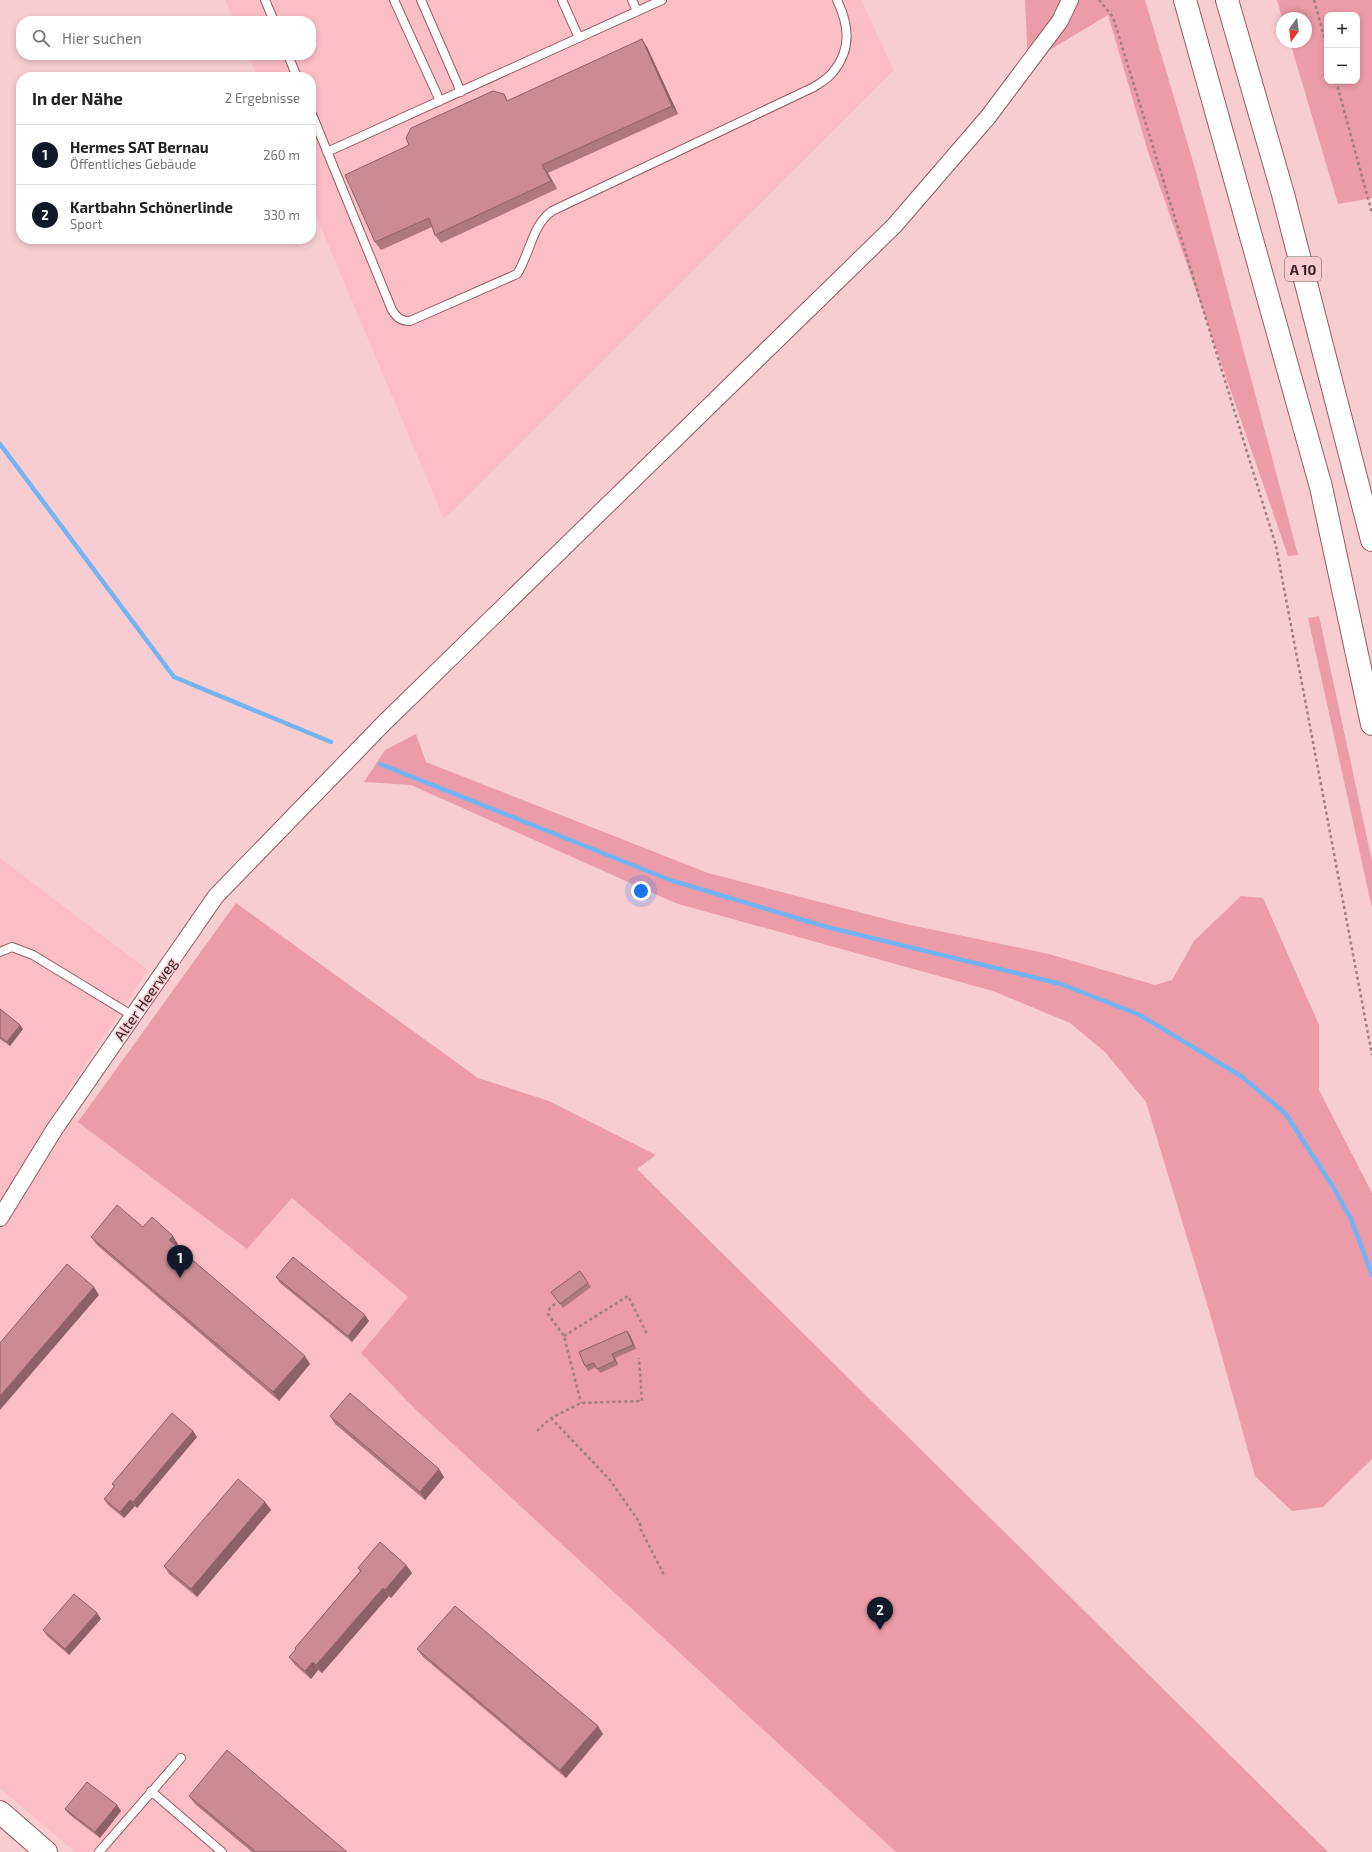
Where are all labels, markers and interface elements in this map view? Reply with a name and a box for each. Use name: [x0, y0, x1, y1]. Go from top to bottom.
north arrow: [1276, 12, 1312, 48]
map controls: [1324, 12, 1360, 84]
button: +: [1324, 12, 1360, 48]
search box: [16, 16, 316, 60]
icon: search: [30, 27, 52, 49]
text: Hier suchen: [62, 29, 142, 47]
button: −: [1324, 48, 1360, 84]
text: In der Nähe: [32, 88, 123, 108]
text: 2 Ergebnisse: [225, 90, 300, 106]
text: Hermes SAT Bernau: [70, 138, 209, 156]
text: 1: [42, 147, 48, 163]
text: 260 m: [263, 147, 300, 163]
text: Öffentliches Gebäude: [70, 156, 196, 172]
text: Kartbahn Schönerlinde: [70, 198, 233, 216]
text: 2: [41, 207, 49, 223]
text: 330 m: [263, 207, 300, 223]
text: Sport: [70, 216, 102, 232]
road number: A 10: [1285, 257, 1321, 281]
your location: [631, 881, 651, 901]
street label: Alter Heerweg: [110, 953, 181, 1044]
pin: 1: [167, 1245, 193, 1278]
pin: 2: [867, 1597, 893, 1630]

